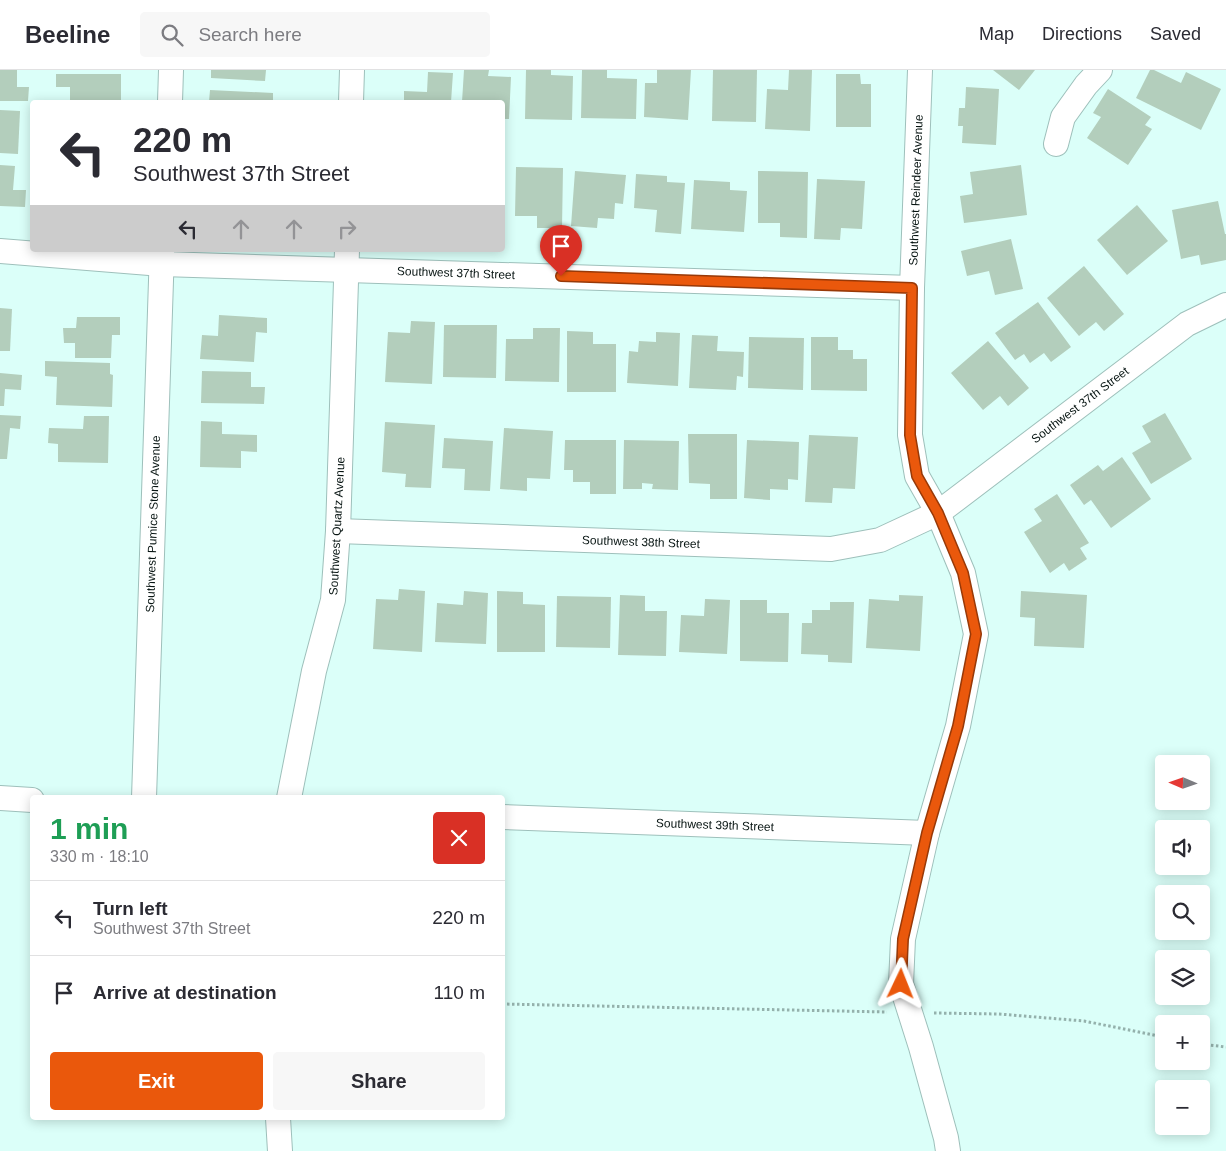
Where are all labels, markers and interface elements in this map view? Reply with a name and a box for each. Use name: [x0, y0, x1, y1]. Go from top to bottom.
search box: [140, 12, 490, 57]
text: Beeline: [25, 21, 110, 48]
icon: search: [158, 21, 186, 49]
text: Search here: [198, 24, 302, 45]
text: Map: [979, 24, 1014, 44]
text: Directions: [1042, 24, 1122, 44]
text: Saved: [1150, 24, 1201, 44]
street label: Southwest Reindeer Avenue: [906, 114, 926, 266]
icon: left: [50, 120, 115, 185]
text: 220 m: [133, 120, 232, 159]
text: Southwest 37th Street: [133, 161, 349, 186]
icon: left: [174, 215, 202, 243]
icon: ahead: [227, 215, 255, 243]
icon: ahead: [280, 215, 308, 243]
icon: right: [333, 215, 361, 243]
pin: [540, 225, 582, 276]
icon: arrive: [547, 232, 575, 260]
street label: Southwest 37th Street: [397, 264, 516, 282]
street label: Southwest 37th Street: [1029, 363, 1132, 446]
street label: Southwest Pumice Stone Avenue: [143, 435, 163, 613]
street label: Southwest Quartz Avenue: [326, 456, 348, 596]
street label: Southwest 38th Street: [582, 533, 701, 551]
north arrow: [1155, 755, 1210, 810]
map controls: [1155, 755, 1210, 1135]
text: 1 min: [50, 812, 128, 845]
button: close: [433, 812, 485, 864]
street label: Southwest 39th Street: [656, 816, 775, 834]
button: sound: [1155, 820, 1210, 875]
text: 330 m · 18:10: [50, 848, 149, 865]
button: search: [1155, 885, 1210, 940]
text: Turn left: [93, 898, 168, 919]
icon: left: [50, 904, 78, 932]
text: 220 m: [432, 907, 485, 928]
text: Southwest 37th Street: [93, 920, 250, 937]
button: layers: [1155, 950, 1210, 1005]
position arrow: [874, 957, 926, 1009]
icon: arrive: [50, 979, 78, 1007]
text: Arrive at destination: [93, 982, 277, 1003]
text: 110 m: [434, 982, 485, 1003]
button: +: [1155, 1015, 1210, 1070]
button: Exit: [50, 1052, 263, 1110]
button: Share: [273, 1052, 485, 1110]
button: −: [1155, 1080, 1210, 1135]

